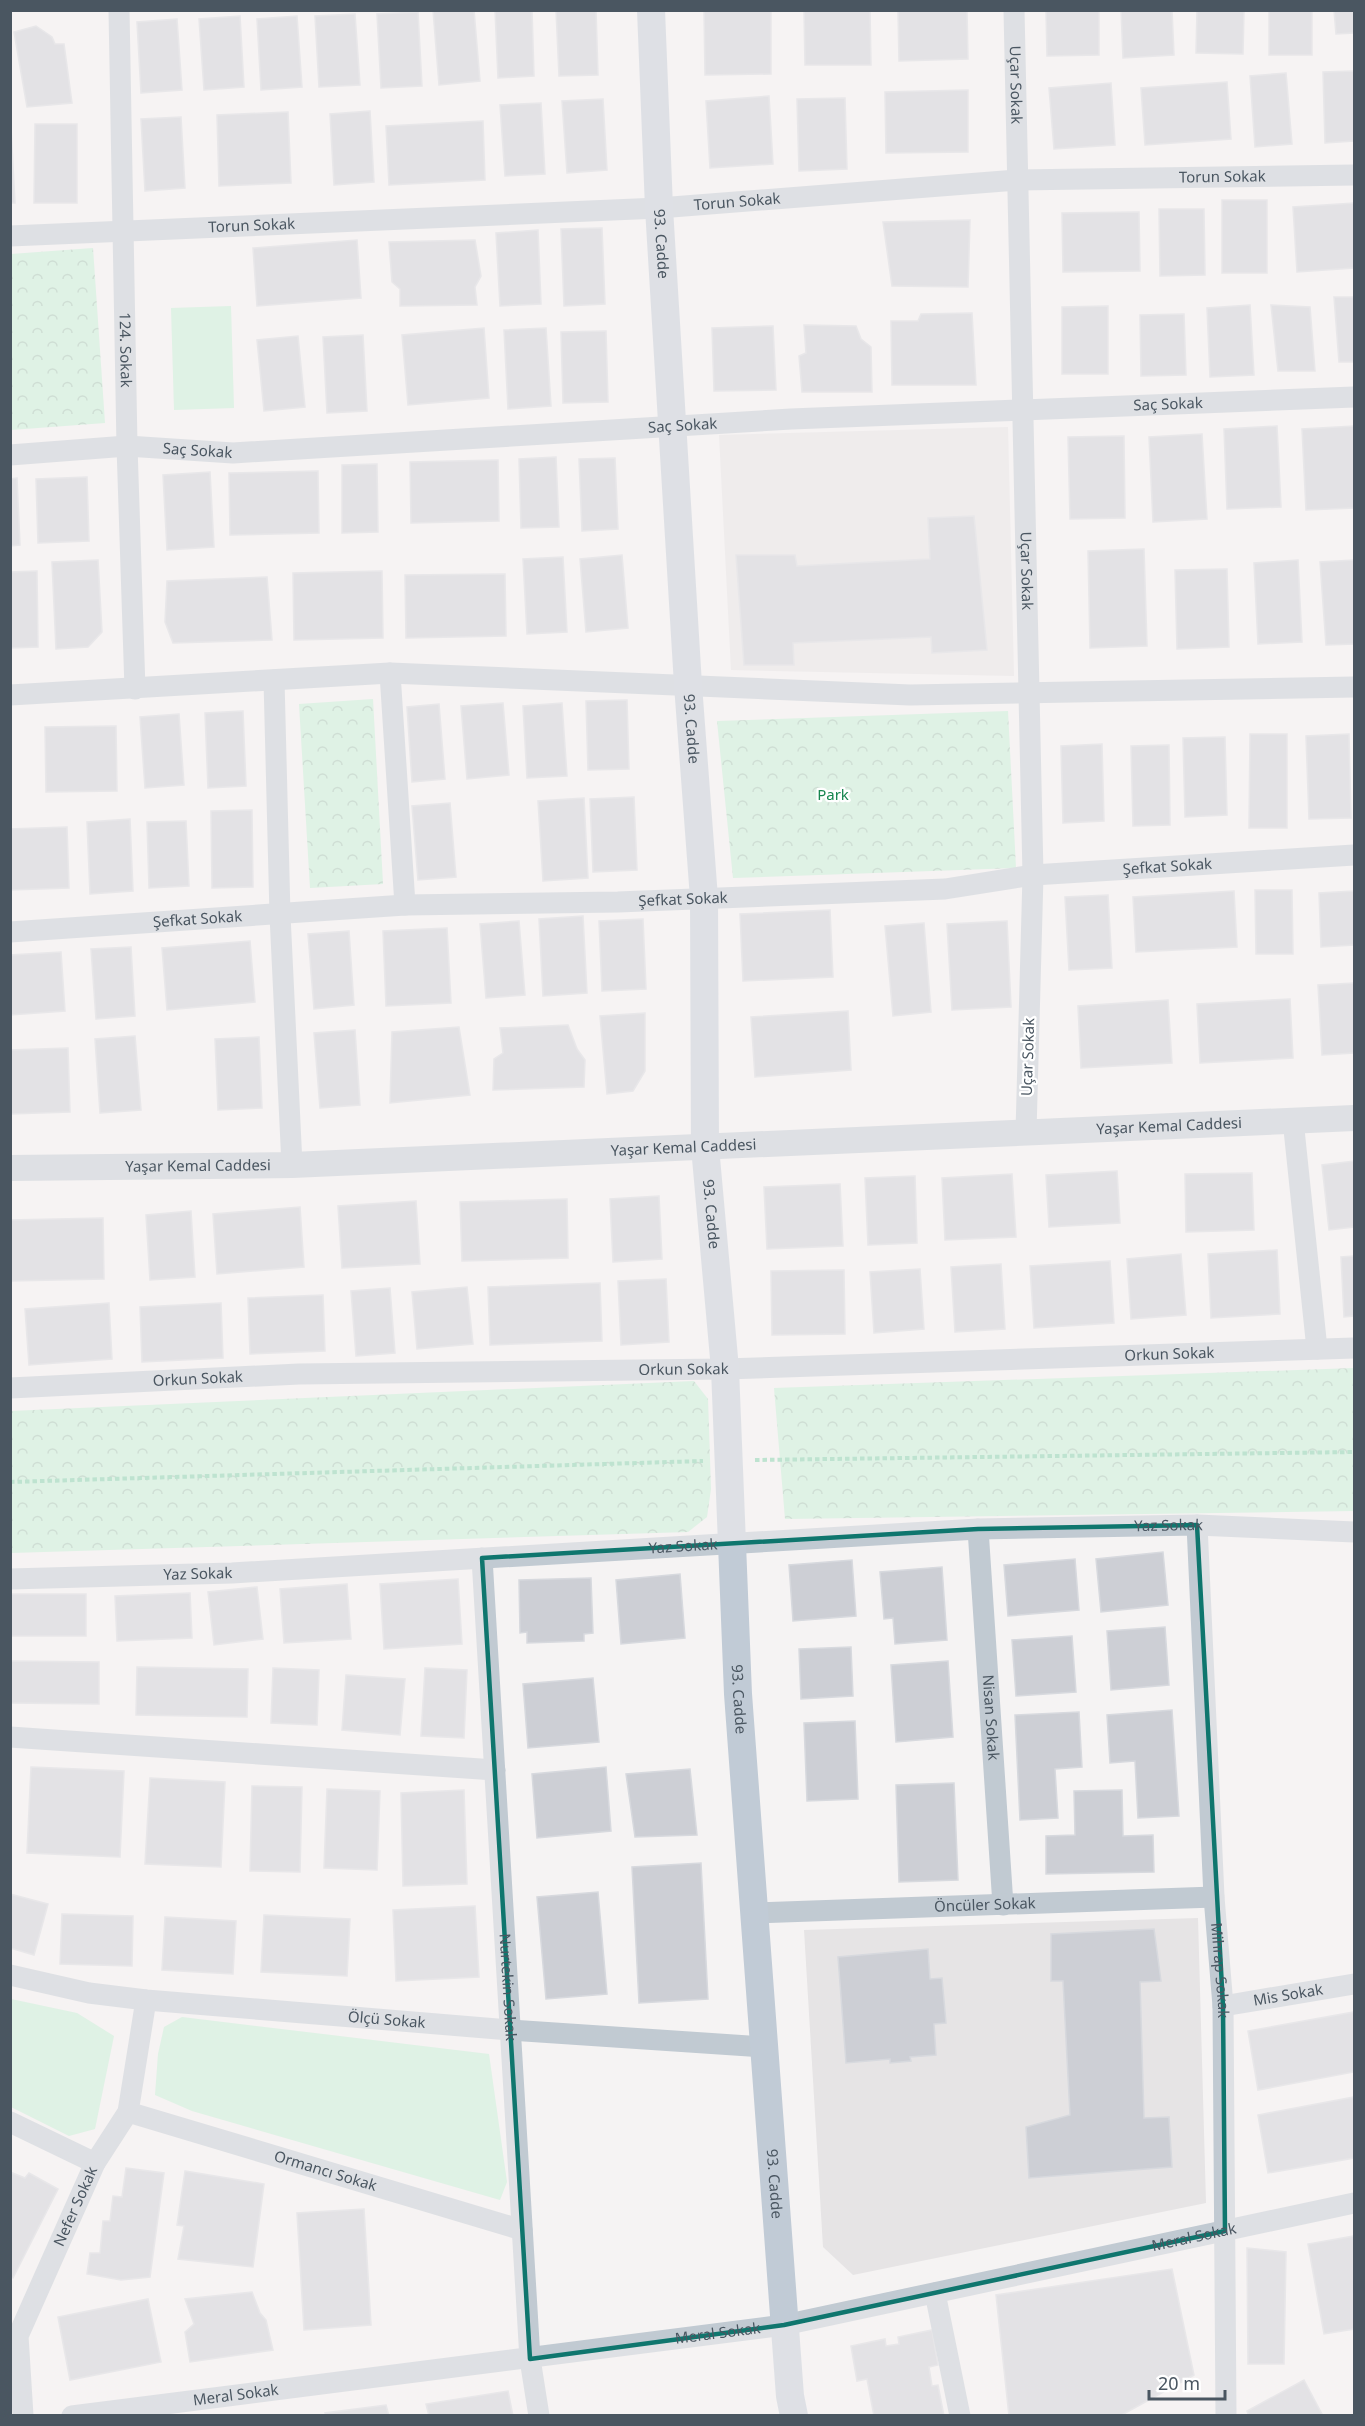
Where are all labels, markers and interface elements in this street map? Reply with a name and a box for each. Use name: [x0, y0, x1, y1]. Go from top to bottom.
street label: Uçar Sokak: [1006, 46, 1028, 124]
street label: Torun Sokak: [1179, 165, 1266, 187]
street label: Torun Sokak: [693, 188, 781, 214]
street label: 93. Cadde: [650, 208, 674, 279]
street label: Torun Sokak: [208, 213, 296, 236]
street label: 124. Sokak: [116, 312, 137, 388]
street label: Saç Sokak: [1133, 392, 1203, 415]
street label: Saç Sokak: [647, 413, 718, 437]
street label: Saç Sokak: [162, 437, 233, 462]
street label: Uçar Sokak: [1016, 531, 1038, 610]
street label: 93. Cadde: [680, 693, 705, 764]
park label: Park: [817, 784, 849, 804]
street label: Şefkat Sokak: [1122, 853, 1213, 878]
street label: Şefkat Sokak: [638, 887, 728, 910]
street label: Şefkat Sokak: [152, 905, 243, 931]
street label: Uçar Sokak: [1016, 1017, 1038, 1097]
street label: Yaşar Kemal Caddesi: [1096, 1112, 1242, 1138]
street label: Yaşar Kemal Caddesi: [610, 1133, 757, 1160]
street label: Yaşar Kemal Caddesi: [125, 1154, 271, 1176]
street label: 93. Cadde: [699, 1178, 725, 1250]
street label: Orkun Sokak: [1124, 1342, 1215, 1365]
street label: Orkun Sokak: [638, 1358, 729, 1379]
street label: Orkun Sokak: [152, 1366, 243, 1390]
street label: Yaz Sokak: [1134, 1514, 1204, 1535]
street label: Yaz Sokak: [648, 1533, 718, 1557]
street label: Yaz Sokak: [163, 1562, 233, 1584]
street label: 93. Cadde: [728, 1664, 752, 1735]
street label: Nisan Sokak: [979, 1674, 1004, 1761]
street label: Öncüler Sokak: [934, 1892, 1036, 1916]
street label: Mihrap Sokak: [1207, 1922, 1234, 2018]
street label: Nurtekin Sokak: [496, 1933, 522, 2041]
street label: Mis Sokak: [1252, 1978, 1324, 2010]
street label: Ölçü Sokak: [347, 2006, 426, 2032]
street label: Ormancı Sokak: [272, 2145, 379, 2195]
street label: 93. Cadde: [763, 2148, 788, 2219]
street label: Nefer Sokak: [48, 2163, 101, 2249]
street label: Meral Sokak: [1150, 2218, 1238, 2255]
street label: Meral Sokak: [674, 2317, 762, 2348]
scale bar: [1149, 2363, 1226, 2401]
text: 20 m: [1158, 2371, 1200, 2395]
street label: Meral Sokak: [192, 2379, 279, 2409]

